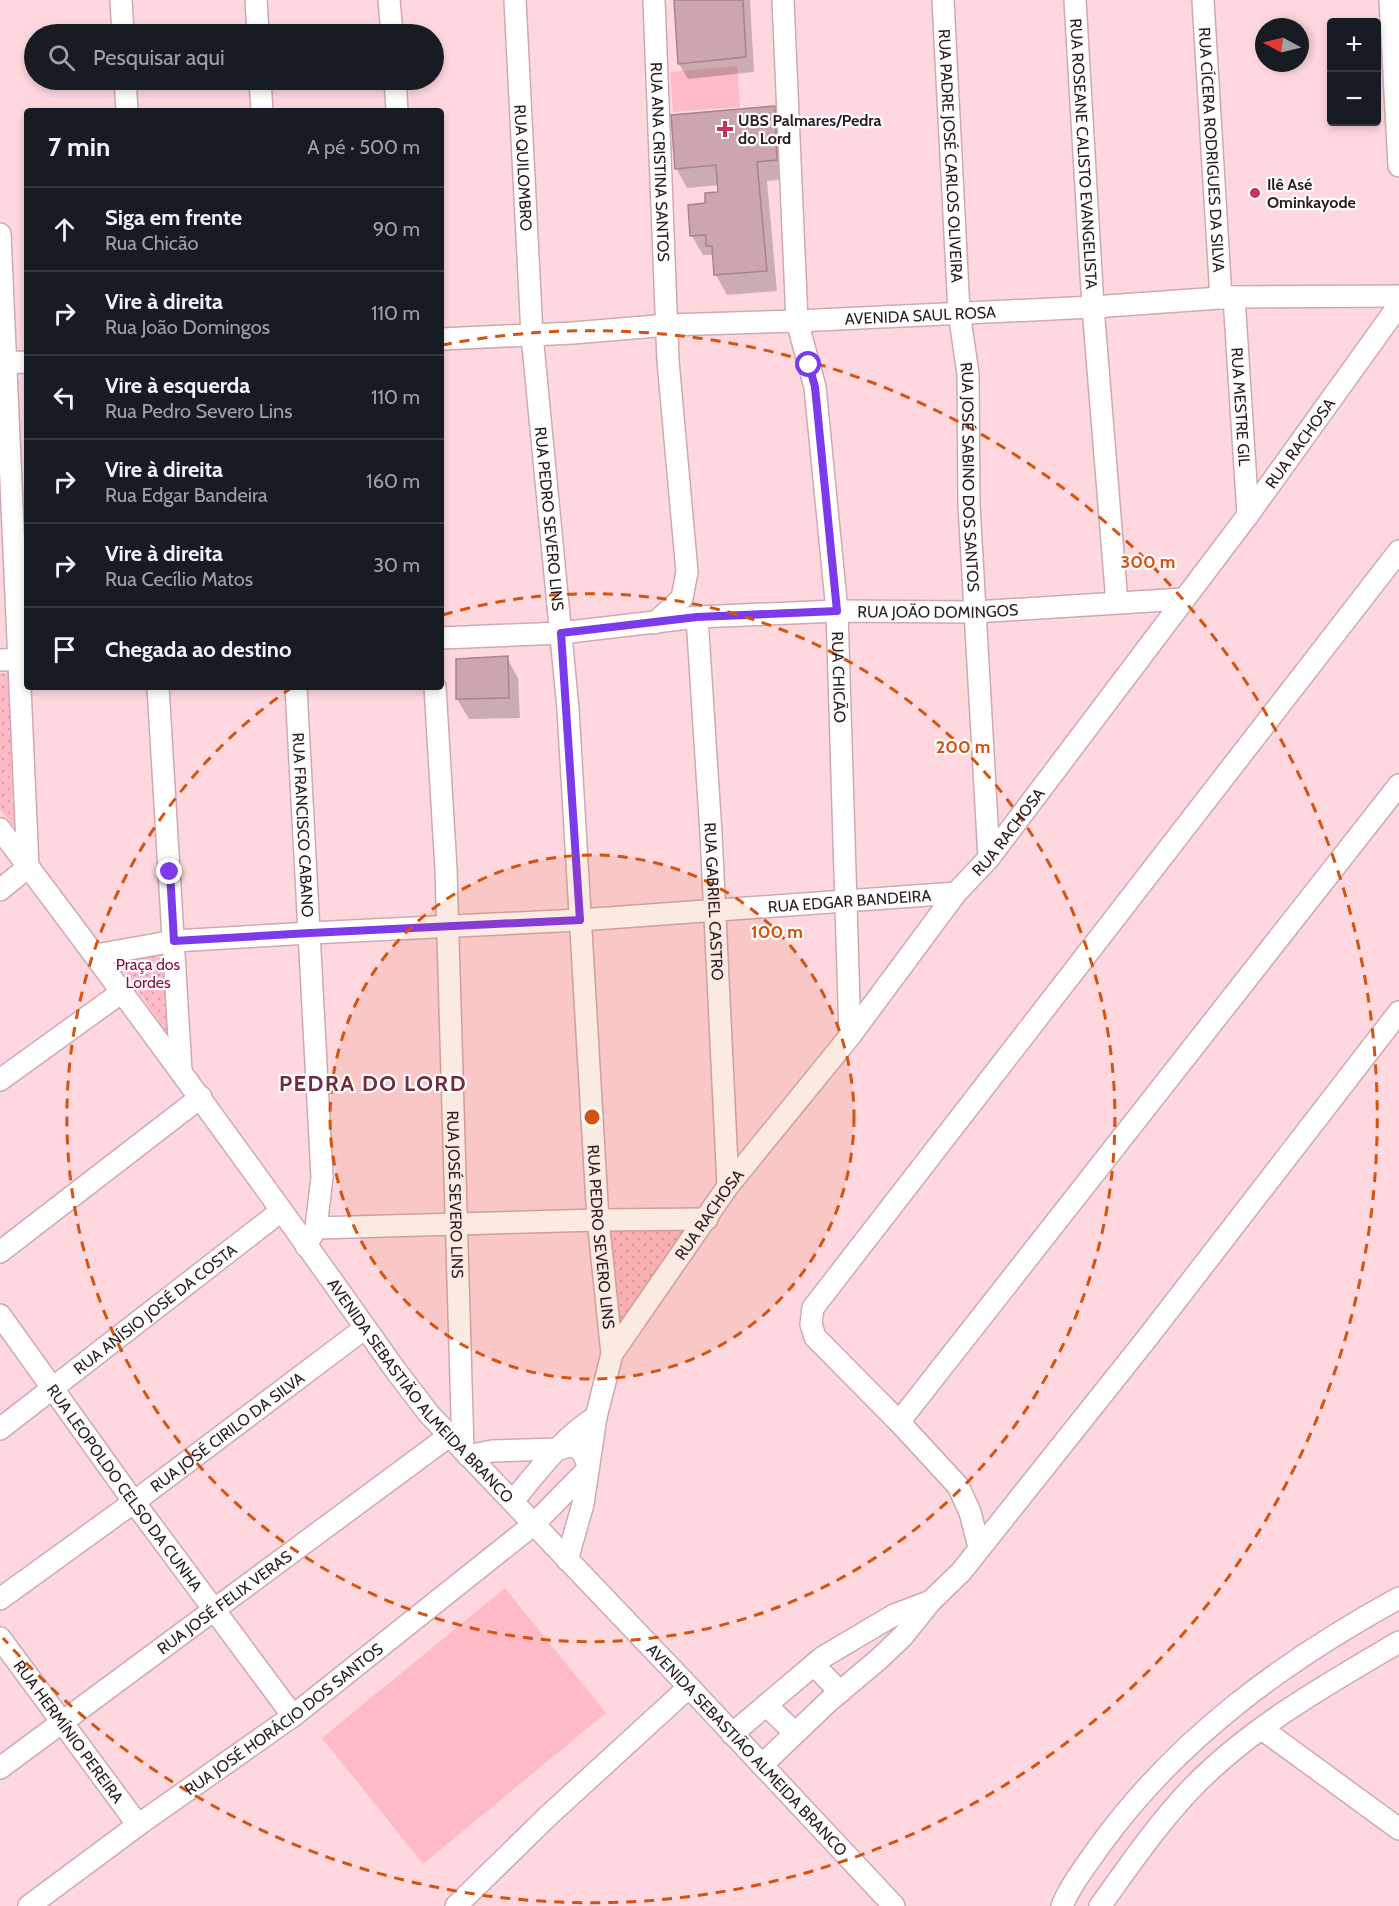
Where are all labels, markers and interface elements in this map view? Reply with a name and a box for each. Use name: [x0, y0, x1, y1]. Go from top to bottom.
street label: RUA ROSEANE CALISTO EVANGELISTA: [1066, 18, 1101, 290]
north arrow: [1255, 18, 1309, 72]
map controls: [1327, 18, 1381, 126]
button: +: [1327, 18, 1381, 72]
search box: [24, 24, 444, 90]
street label: RUA CÍCERA RODRIGUES DA SILVA: [1195, 27, 1228, 273]
street label: RUA PADRE JOSÉ CARLOS OLIVEIRA: [935, 29, 966, 283]
icon: search: [45, 41, 78, 74]
text: Pesquisar aqui: [93, 44, 225, 71]
street label: RUA ANA CRISTINA SANTOS: [646, 62, 673, 262]
button: −: [1327, 72, 1381, 126]
street label: RUA QUILOMBRO: [510, 104, 536, 232]
place label: UBS Palmares/Pedra do Lord: [738, 111, 882, 148]
marker: UBS Palmares/Pedra do Lord: [716, 120, 734, 138]
text: 7 min: [48, 131, 110, 163]
text: A pé · 500 m: [307, 135, 420, 159]
place label: Ilê Asé Ominkayode: [1267, 175, 1356, 212]
marker: Ilê Asé Ominkayode: [1248, 186, 1262, 200]
text: Siga em frente: [105, 204, 242, 231]
icon: ahead: [48, 213, 81, 246]
text: 90 m: [373, 217, 420, 241]
text: Rua Chicão: [105, 231, 198, 255]
text: Vire à direita: [105, 288, 223, 315]
icon: right: [48, 297, 81, 330]
text: 110 m: [371, 301, 420, 325]
street label: AVENIDA SAUL ROSA: [844, 303, 997, 329]
text: Rua João Domingos: [105, 315, 270, 339]
street label: RUA MESTRE GIL: [1227, 347, 1254, 467]
route start: [795, 351, 821, 377]
street label: RUA JOSÉ SABINO DOS SANTOS: [956, 361, 983, 592]
text: Vire à esquerda: [105, 372, 250, 399]
icon: left: [48, 381, 81, 414]
text: 110 m: [371, 385, 420, 409]
street label: RUA RACHOSA: [1261, 394, 1339, 492]
text: Rua Pedro Severo Lins: [105, 399, 293, 423]
street label: RUA PEDRO SEVERO LINS: [531, 426, 568, 612]
text: Vire à direita: [105, 456, 223, 483]
icon: right: [48, 465, 81, 498]
text: 160 m: [366, 469, 420, 493]
text: Rua Edgar Bandeira: [105, 483, 268, 507]
text: Vire à direita: [105, 540, 223, 567]
icon: right: [48, 549, 81, 582]
text: 300 m: [1121, 551, 1175, 573]
text: 30 m: [373, 553, 420, 577]
text: Rua Cecílio Matos: [105, 567, 253, 591]
street label: RUA JOÃO DOMINGOS: [857, 600, 1019, 622]
street label: RUA CHICÃO: [828, 631, 849, 723]
icon: arrive: [48, 633, 81, 666]
text: Chegada ao destino: [105, 636, 291, 663]
street label: RUA FRANCISCO CABANO: [288, 732, 317, 918]
text: 200 m: [936, 736, 990, 758]
street label: RUA RACHOSA: [968, 784, 1049, 880]
street label: RUA GABRIEL CASTRO: [700, 822, 727, 981]
route end: [156, 858, 182, 884]
street label: RUA EDGAR BANDEIRA: [767, 886, 932, 916]
text: 100 m: [751, 921, 803, 943]
park label: Praça dos Lordes: [116, 955, 181, 992]
district label: PEDRA DO LORD: [279, 1070, 467, 1097]
centre of rings: [582, 1107, 602, 1127]
street label: RUA JOSÉ SEVERO LINS: [443, 1110, 467, 1279]
street label: RUA PEDRO SEVERO LINS: [584, 1144, 618, 1330]
street label: RUA RACHOSA: [671, 1165, 748, 1264]
street label: RUA ANÍSIO JOSÉ DA COSTA: [70, 1240, 241, 1378]
street label: AVENIDA SEBASTIÃO ALMEIDA BRANCO: [323, 1275, 517, 1507]
street label: RUA JOSÉ CIRILO DA SILVA: [147, 1368, 308, 1496]
street label: RUA LEOPOLDO CELSO DA CUNHA: [43, 1381, 206, 1595]
street label: RUA JOSÉ FELIX VERAS: [154, 1547, 296, 1659]
street label: RUA JOSÉ HORÁCIO DOS SANTOS: [181, 1639, 387, 1799]
street label: AVENIDA SEBASTIÃO ALMEIDA BRANCO: [643, 1640, 851, 1860]
street label: RUA HERMÍNIO PEREIRA: [10, 1656, 127, 1807]

